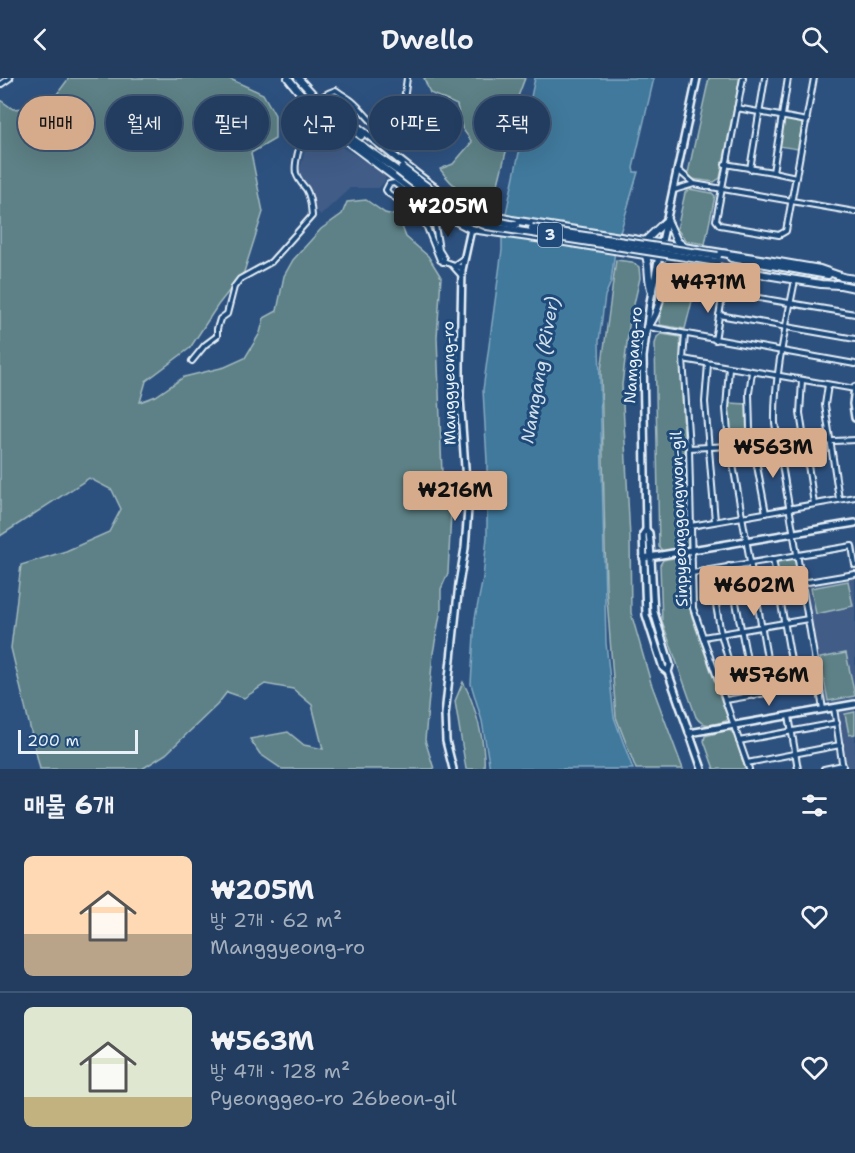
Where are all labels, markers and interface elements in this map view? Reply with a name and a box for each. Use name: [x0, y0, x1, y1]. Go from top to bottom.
text: Dwello: [381, 21, 474, 58]
icon: back: [24, 23, 57, 56]
icon: search: [798, 23, 831, 56]
chip: 매매: [18, 96, 94, 150]
chip: 월세: [106, 96, 182, 150]
chip: 필터: [194, 96, 269, 150]
chip: 신규: [281, 96, 357, 150]
chip: 아파트: [369, 96, 462, 150]
chip: 주택: [474, 96, 550, 150]
pin: ₩205M: [406, 187, 490, 238]
text: ₩205M: [408, 193, 488, 219]
road number: 3: [538, 223, 562, 247]
pin: ₩471M: [666, 263, 750, 314]
text: ₩471M: [670, 269, 746, 295]
water label: Namgang (River): [515, 295, 565, 445]
street label: Namgang-ro: [619, 306, 647, 404]
street label: Manggyeong-ro: [437, 321, 461, 445]
pin: ₩563M: [731, 428, 815, 479]
street label: Sinpyeonggongwon-gil: [665, 430, 693, 607]
text: ₩563M: [733, 434, 813, 460]
pin: ₩216M: [413, 471, 497, 522]
text: ₩216M: [417, 477, 493, 503]
pin: ₩602M: [712, 566, 796, 617]
text: ₩602M: [713, 572, 795, 598]
pin: ₩576M: [727, 656, 811, 707]
text: ₩576M: [729, 662, 809, 688]
scale bar: [18, 727, 138, 754]
text: 200 m: [27, 730, 79, 751]
text: 매물 6개: [24, 787, 114, 822]
icon: filters: [798, 789, 831, 822]
text: ₩205M: [210, 872, 314, 907]
icon: home: [72, 880, 144, 952]
icon: heart: [798, 900, 831, 933]
text: 방 2개 · 62 m²: [210, 907, 342, 933]
text: Manggyeong-ro: [210, 934, 365, 960]
text: ₩563M: [210, 1023, 314, 1058]
icon: home: [72, 1031, 144, 1103]
icon: heart: [798, 1051, 831, 1084]
text: 방 4개 · 128 m²: [210, 1058, 350, 1084]
text: Pyeonggeo-ro 26beon-gil: [210, 1085, 457, 1111]

